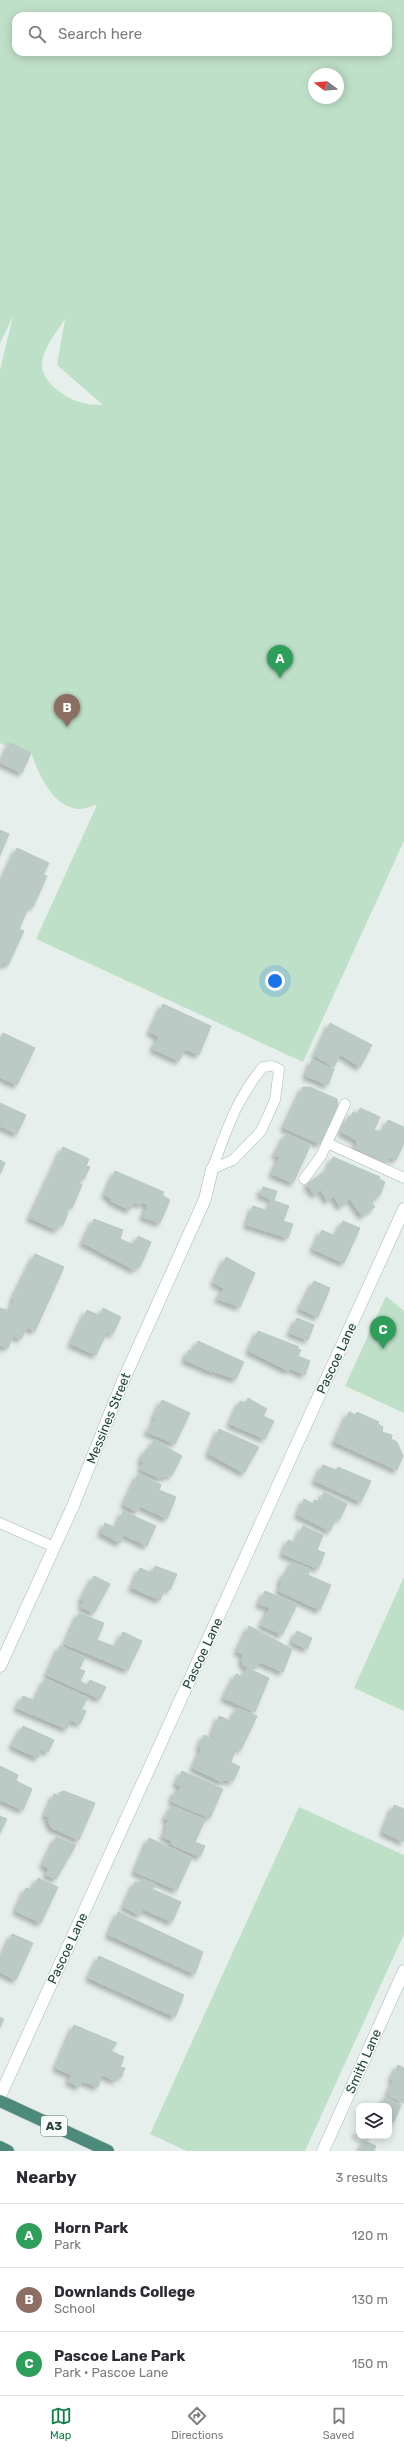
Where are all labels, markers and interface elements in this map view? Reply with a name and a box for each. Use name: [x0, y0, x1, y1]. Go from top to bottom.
search box: [12, 12, 392, 56]
icon: search: [26, 23, 48, 45]
text: Search here: [58, 25, 142, 43]
north arrow: [308, 68, 344, 104]
pin: A: [267, 645, 293, 678]
pin: B: [54, 694, 80, 727]
your location: [265, 971, 285, 991]
pin: C: [370, 1316, 396, 1349]
street label: Pascoe Lane: [313, 1320, 359, 1396]
street label: Messines Street: [83, 1371, 134, 1466]
street label: Pascoe Lane: [179, 1615, 225, 1691]
street label: Pascoe Lane: [44, 1910, 90, 1986]
street label: Smith Lane: [343, 2027, 384, 2096]
map controls: [356, 2103, 392, 2139]
button: layers: [356, 2103, 392, 2139]
road number: A3: [41, 2116, 67, 2136]
text: Nearby: [16, 2167, 77, 2187]
text: 3 results: [336, 2170, 388, 2185]
text: Horn Park: [54, 2219, 128, 2237]
text: A: [24, 2228, 34, 2243]
text: 120 m: [352, 2228, 388, 2243]
text: Park: [54, 2237, 81, 2252]
text: Downlands College: [54, 2283, 195, 2301]
text: B: [24, 2292, 34, 2307]
text: 130 m: [352, 2292, 388, 2307]
text: School: [54, 2301, 95, 2316]
text: Pascoe Lane Park: [54, 2347, 185, 2365]
text: C: [24, 2356, 34, 2371]
text: 150 m: [352, 2356, 388, 2371]
text: Park · Pascoe Lane: [54, 2365, 168, 2380]
tab: Map: [50, 2405, 72, 2442]
tab: Directions: [171, 2405, 223, 2442]
tab: Saved: [323, 2405, 354, 2442]

